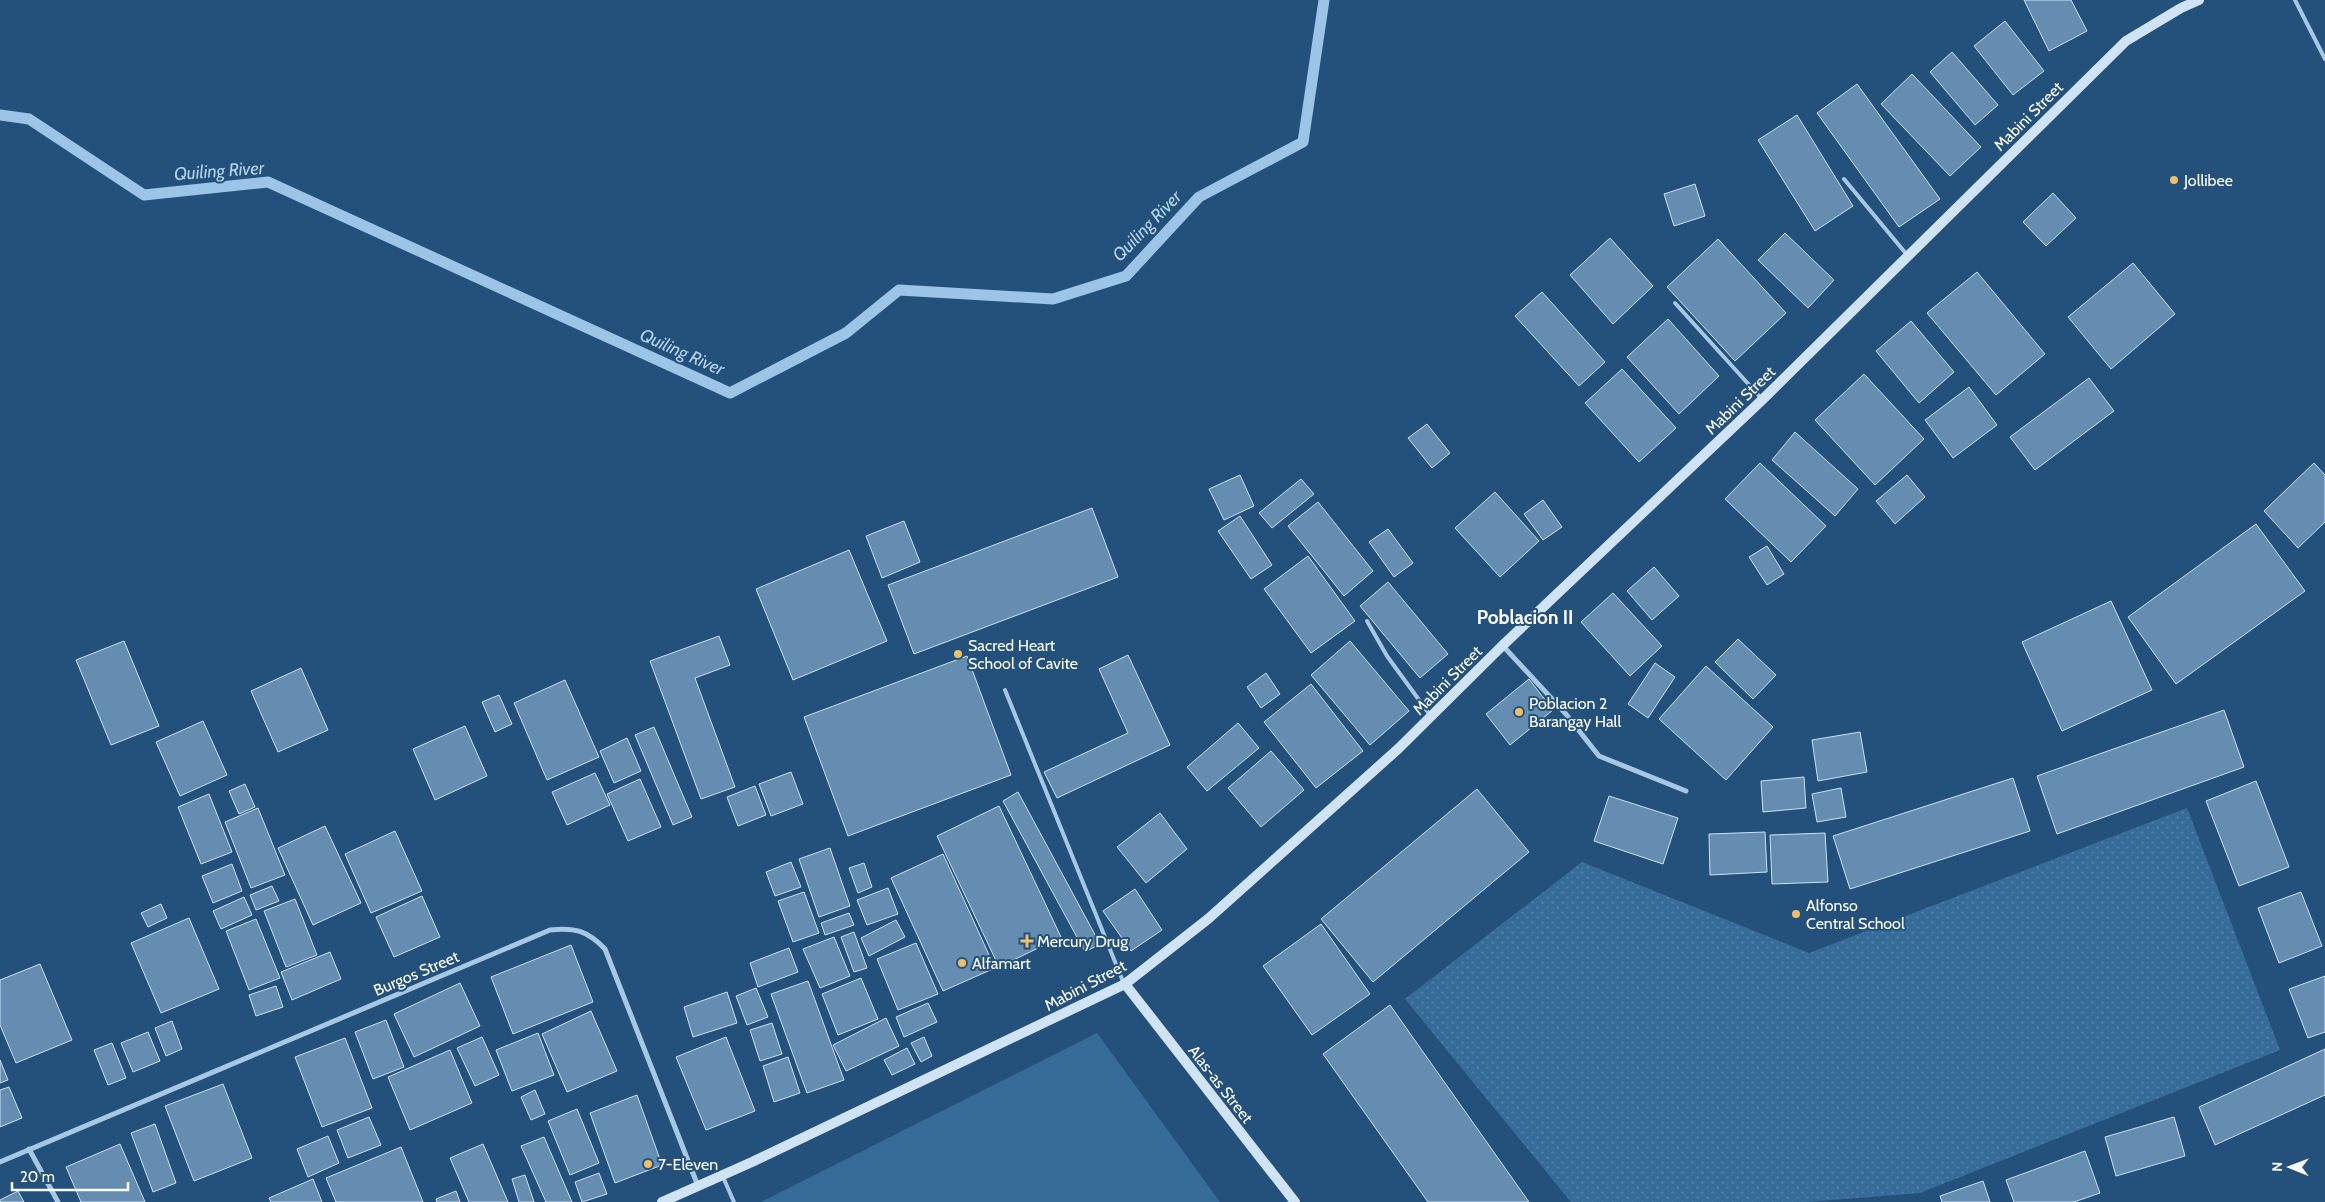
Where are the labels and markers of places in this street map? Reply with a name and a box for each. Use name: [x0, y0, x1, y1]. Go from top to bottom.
place label: Jollibee: [2183, 171, 2233, 190]
marker: Jollibee: [2168, 174, 2180, 186]
place label: Sacred Heart School of Cavite: [968, 636, 1078, 673]
marker: Sacred Heart School of Cavite: [952, 648, 964, 660]
place label: Poblacion 2 Barangay Hall: [1529, 694, 1621, 731]
marker: Poblacion 2 Barangay Hall: [1513, 706, 1525, 718]
place label: Alfonso Central School: [1806, 896, 1905, 933]
marker: Alfonso Central School: [1790, 908, 1802, 920]
place label: Mercury Drug: [1037, 932, 1129, 951]
marker: Mercury Drug: [1021, 935, 1033, 947]
place label: Alfamart: [972, 954, 1031, 973]
marker: Alfamart: [956, 957, 968, 969]
place label: 7-Eleven: [658, 1155, 718, 1174]
marker: 7-Eleven: [642, 1158, 654, 1170]

